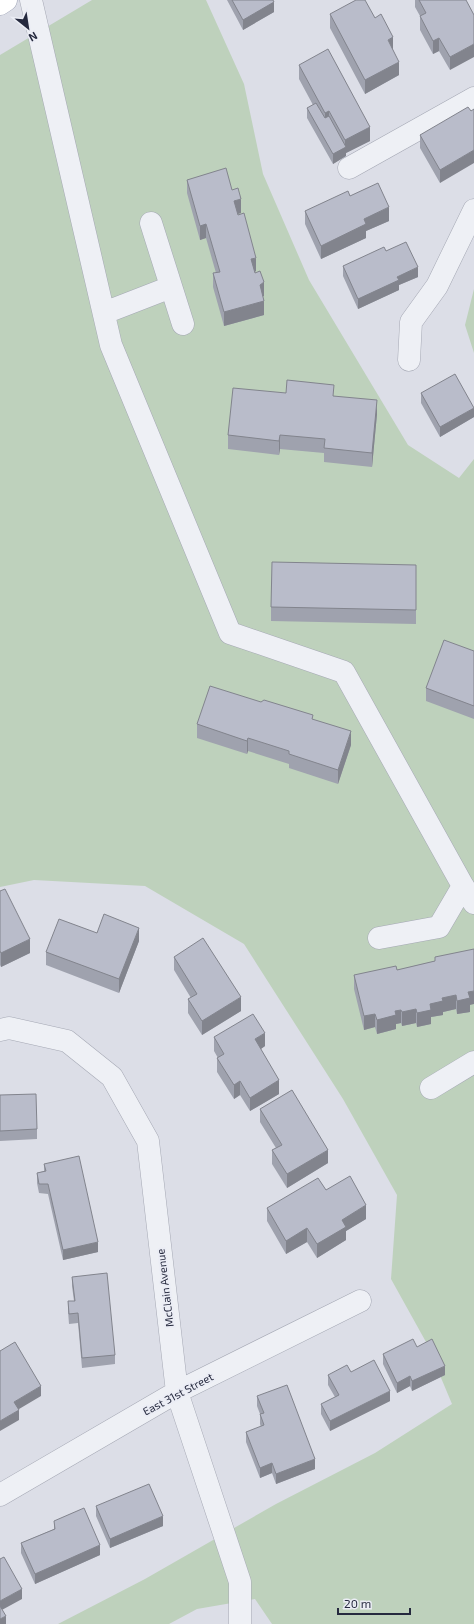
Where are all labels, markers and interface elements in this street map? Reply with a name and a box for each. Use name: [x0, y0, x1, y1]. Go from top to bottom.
north arrow: [8, 8, 48, 48]
text: N: [27, 29, 40, 45]
street label: McClain Avenue: [153, 1248, 176, 1328]
street label: East 31st Street: [140, 1370, 215, 1418]
scale bar: [338, 1590, 410, 1616]
text: 20 m: [344, 1596, 371, 1610]

